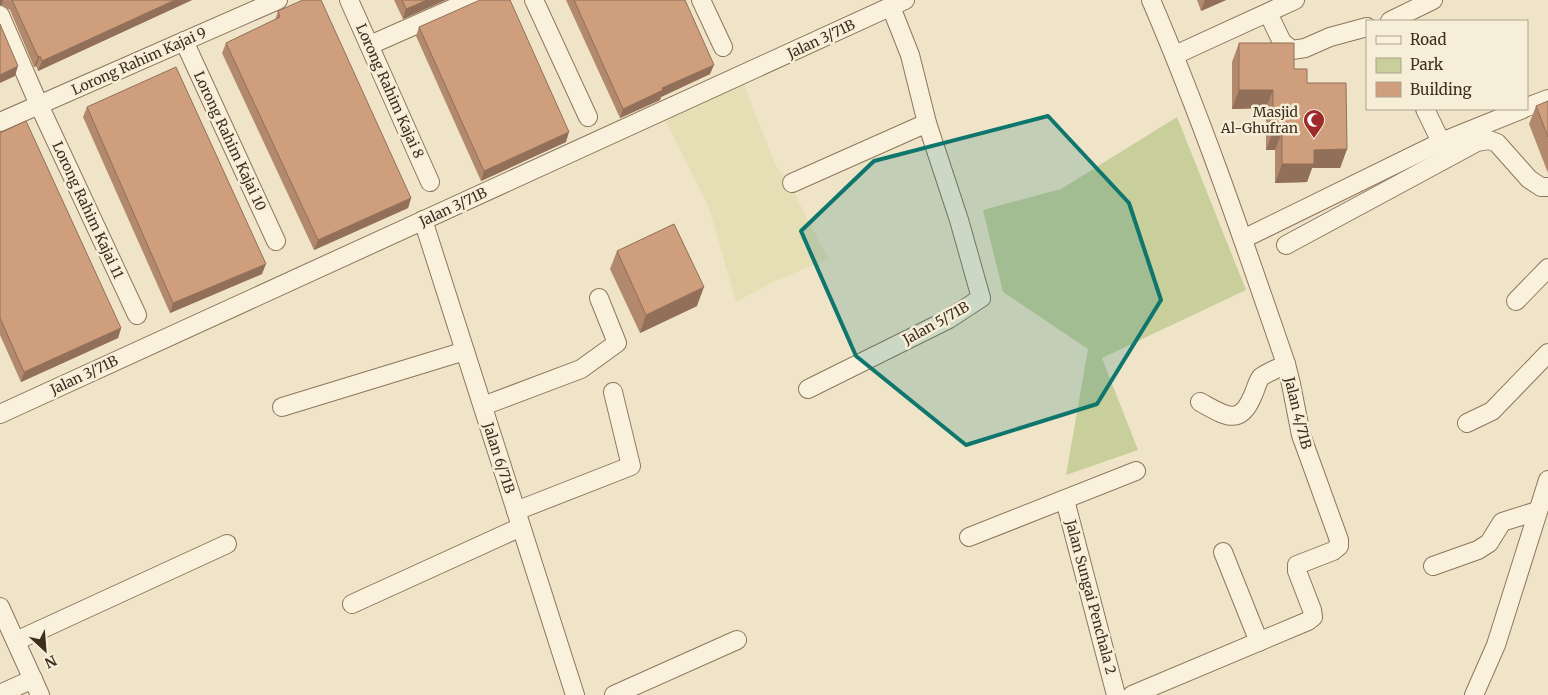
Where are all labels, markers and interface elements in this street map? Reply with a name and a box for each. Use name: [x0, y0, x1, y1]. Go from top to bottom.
street label: Jalan 3/71B: [783, 15, 858, 63]
legend: [1366, 20, 1528, 110]
street label: Lorong Rahim Kajai 8: [352, 21, 428, 161]
street label: Lorong Rahim Kajai 9: [69, 23, 209, 99]
text: Road: [1410, 30, 1446, 49]
text: Park: [1410, 55, 1444, 74]
street label: Lorong Rahim Kajai 10: [190, 68, 270, 214]
text: Building: [1410, 80, 1472, 99]
place label: Masjid Al-Ghufran: [1220, 103, 1299, 137]
mosque icon: Masjid Al-Ghufran: [1302, 108, 1326, 139]
street label: Lorong Rahim Kajai 11: [48, 138, 128, 282]
street label: Jalan 3/71B: [415, 183, 490, 231]
street label: Jalan 5/71B: [899, 297, 972, 349]
street label: Jalan 3/71B: [46, 351, 121, 399]
street label: Jalan 4/71B: [1280, 374, 1316, 451]
street label: Jalan 6/71B: [479, 419, 519, 496]
street label: Jalan Sungai Penchala 2: [1061, 517, 1120, 676]
north arrow: [20, 625, 70, 675]
text: N: [42, 651, 60, 672]

